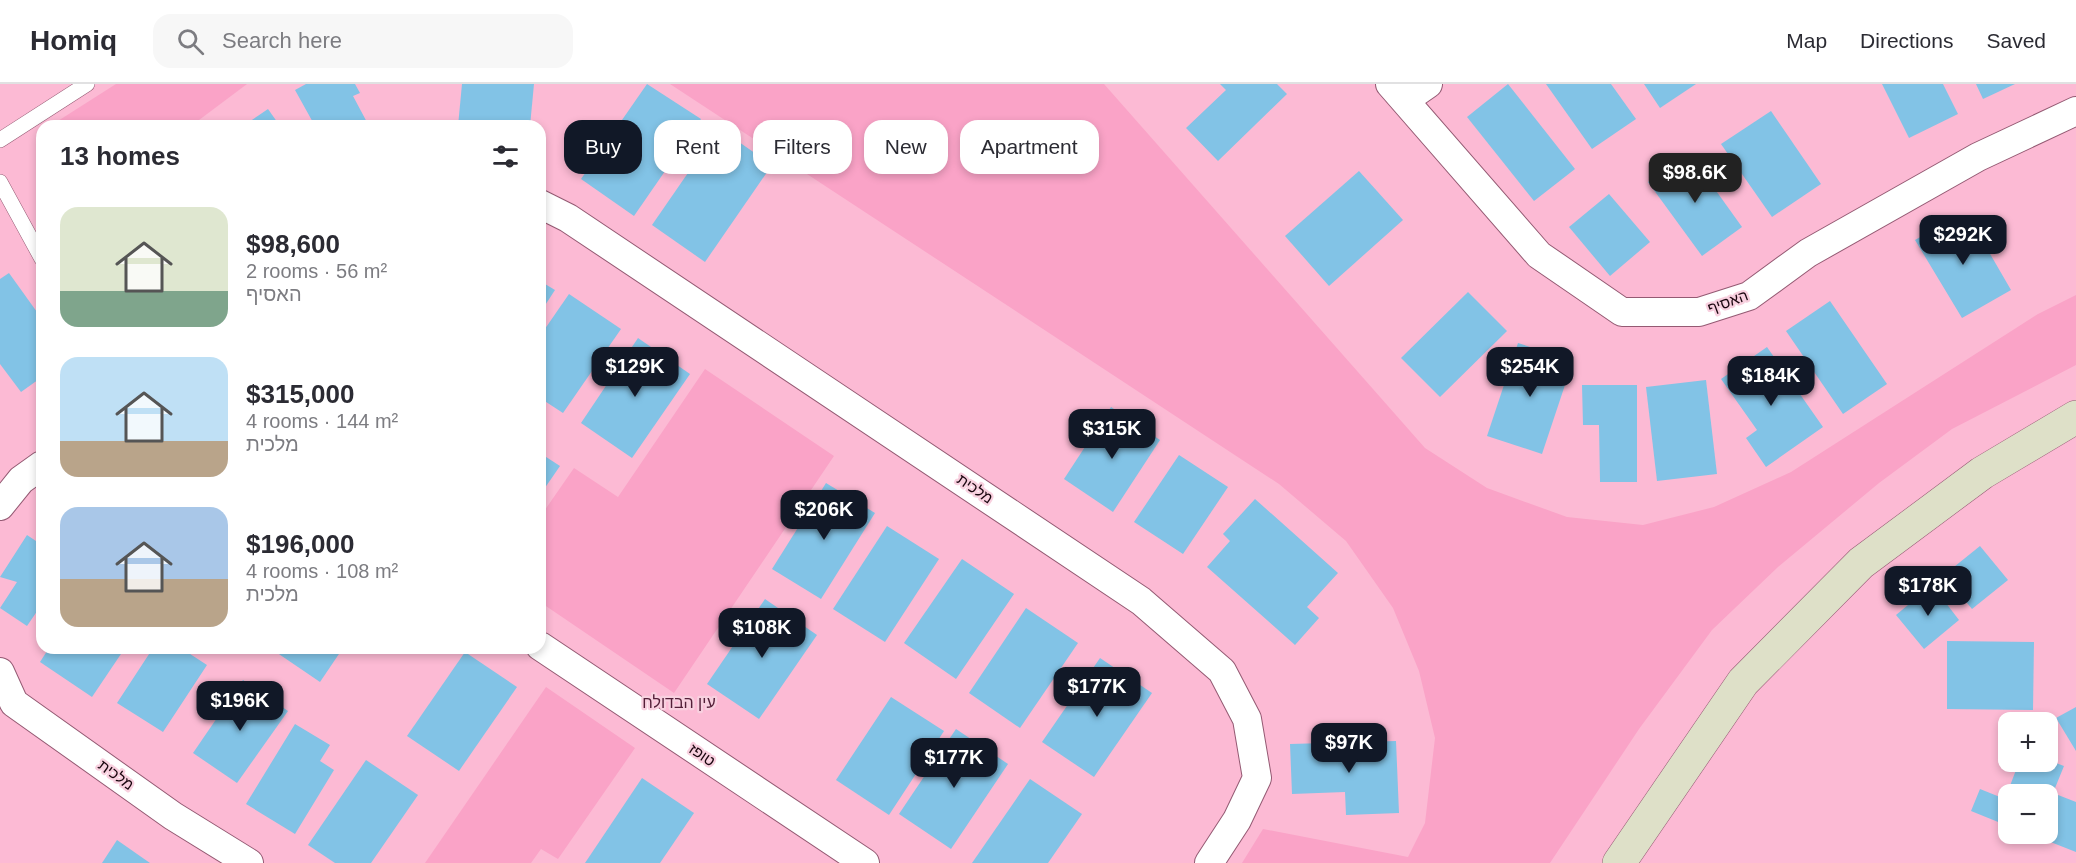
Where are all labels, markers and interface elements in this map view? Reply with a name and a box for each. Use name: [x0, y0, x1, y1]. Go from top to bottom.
search box: [153, 14, 573, 68]
text: Homiq: [30, 25, 117, 56]
icon: search: [174, 25, 207, 58]
text: Search here: [222, 28, 342, 53]
text: Map: [1786, 29, 1827, 52]
text: Directions: [1860, 29, 1953, 52]
text: Saved: [1986, 29, 2046, 52]
chip: Buy: [564, 120, 642, 174]
chip: Rent: [654, 120, 741, 174]
chip: Filters: [753, 120, 852, 174]
chip: New: [864, 120, 948, 174]
chip: Apartment: [960, 120, 1099, 174]
icon: filters: [489, 140, 522, 173]
text: 13 homes: [60, 141, 180, 171]
pin: $98.6K: [1646, 153, 1744, 204]
text: $98.6K: [1663, 161, 1727, 183]
pin: $292K: [1921, 215, 2005, 266]
text: $292K: [1934, 223, 1992, 245]
text: $98,600: [246, 229, 340, 259]
icon: home: [108, 231, 180, 303]
text: 2 rooms · 56 m²: [246, 260, 387, 282]
text: האסיף: [246, 283, 302, 305]
street label: האסיף: [1705, 286, 1750, 317]
pin: $129K: [593, 347, 677, 398]
pin: $254K: [1488, 347, 1572, 398]
text: $129K: [606, 355, 664, 377]
text: $254K: [1501, 355, 1559, 377]
pin: $184K: [1729, 356, 1813, 407]
text: $184K: [1742, 364, 1800, 386]
text: $315,000: [246, 379, 354, 409]
icon: home: [108, 381, 180, 453]
pin: $315K: [1070, 409, 1154, 460]
text: 4 rooms · 144 m²: [246, 410, 398, 432]
text: $315K: [1083, 417, 1141, 439]
text: מלכית: [246, 433, 299, 455]
street label: מלכית: [954, 470, 996, 507]
pin: $206K: [782, 490, 866, 541]
text: $206K: [795, 498, 853, 520]
text: $196,000: [246, 529, 354, 559]
icon: home: [108, 531, 180, 603]
text: 4 rooms · 108 m²: [246, 560, 398, 582]
pin: $178K: [1886, 566, 1970, 617]
text: $178K: [1899, 574, 1957, 596]
text: מלכית: [246, 583, 299, 605]
pin: $108K: [720, 608, 804, 659]
text: $108K: [733, 616, 791, 638]
pin: $177K: [1055, 667, 1139, 718]
text: $177K: [1068, 675, 1126, 697]
pin: $196K: [198, 681, 282, 732]
text: $196K: [211, 689, 269, 711]
district label: עין הבדולח: [642, 694, 716, 711]
map controls: [1998, 712, 2058, 844]
button: +: [1998, 712, 2058, 772]
pin: $97K: [1313, 723, 1385, 774]
text: $97K: [1325, 731, 1373, 753]
pin: $177K: [912, 738, 996, 789]
street label: טופז: [686, 740, 719, 769]
text: $177K: [925, 746, 983, 768]
street label: מלכית: [95, 756, 137, 793]
button: −: [1998, 784, 2058, 844]

